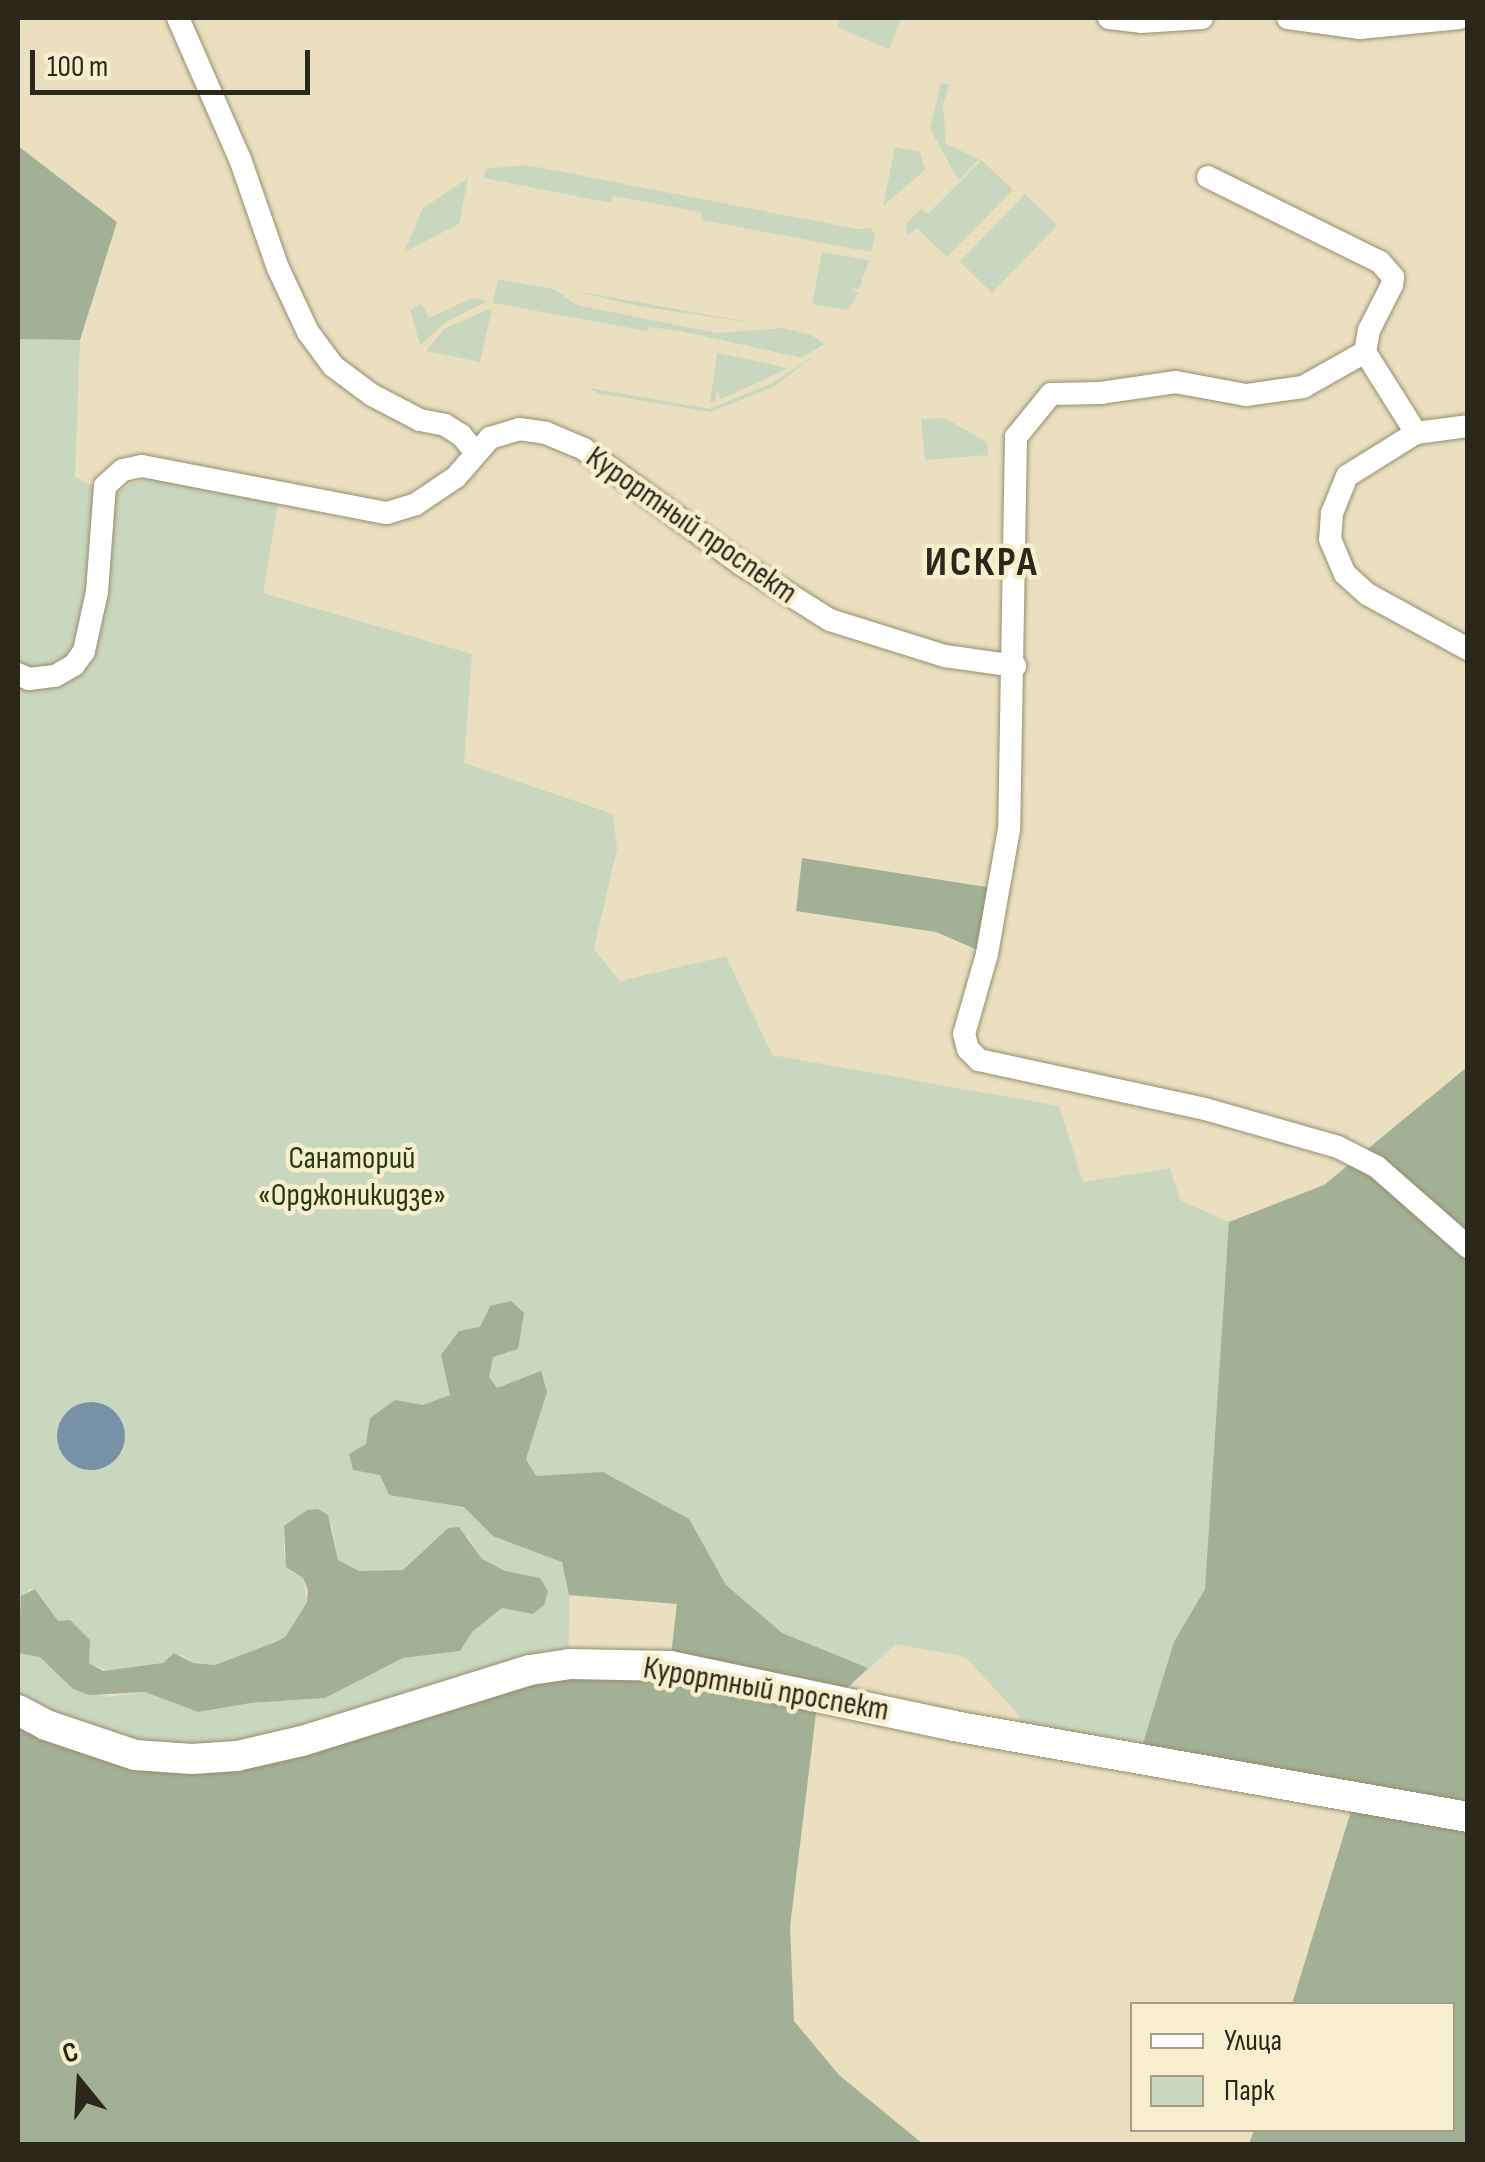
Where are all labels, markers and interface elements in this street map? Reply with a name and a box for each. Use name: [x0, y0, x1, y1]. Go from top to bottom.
scale bar: [35, 30, 315, 92]
text: 100 m: [47, 49, 108, 85]
street label: Курортный проспект: [578, 439, 804, 613]
district label: ИСКРА: [925, 538, 1039, 588]
park label: Санаторий «Орджоникидзе»: [258, 1141, 446, 1216]
street label: Курортный проспект: [640, 1650, 892, 1730]
legend: [1130, 2002, 1455, 2132]
text: Улица: [1224, 2023, 1282, 2059]
north arrow: [30, 2032, 130, 2132]
text: С: [59, 2035, 83, 2071]
text: Парк: [1224, 2073, 1275, 2109]

